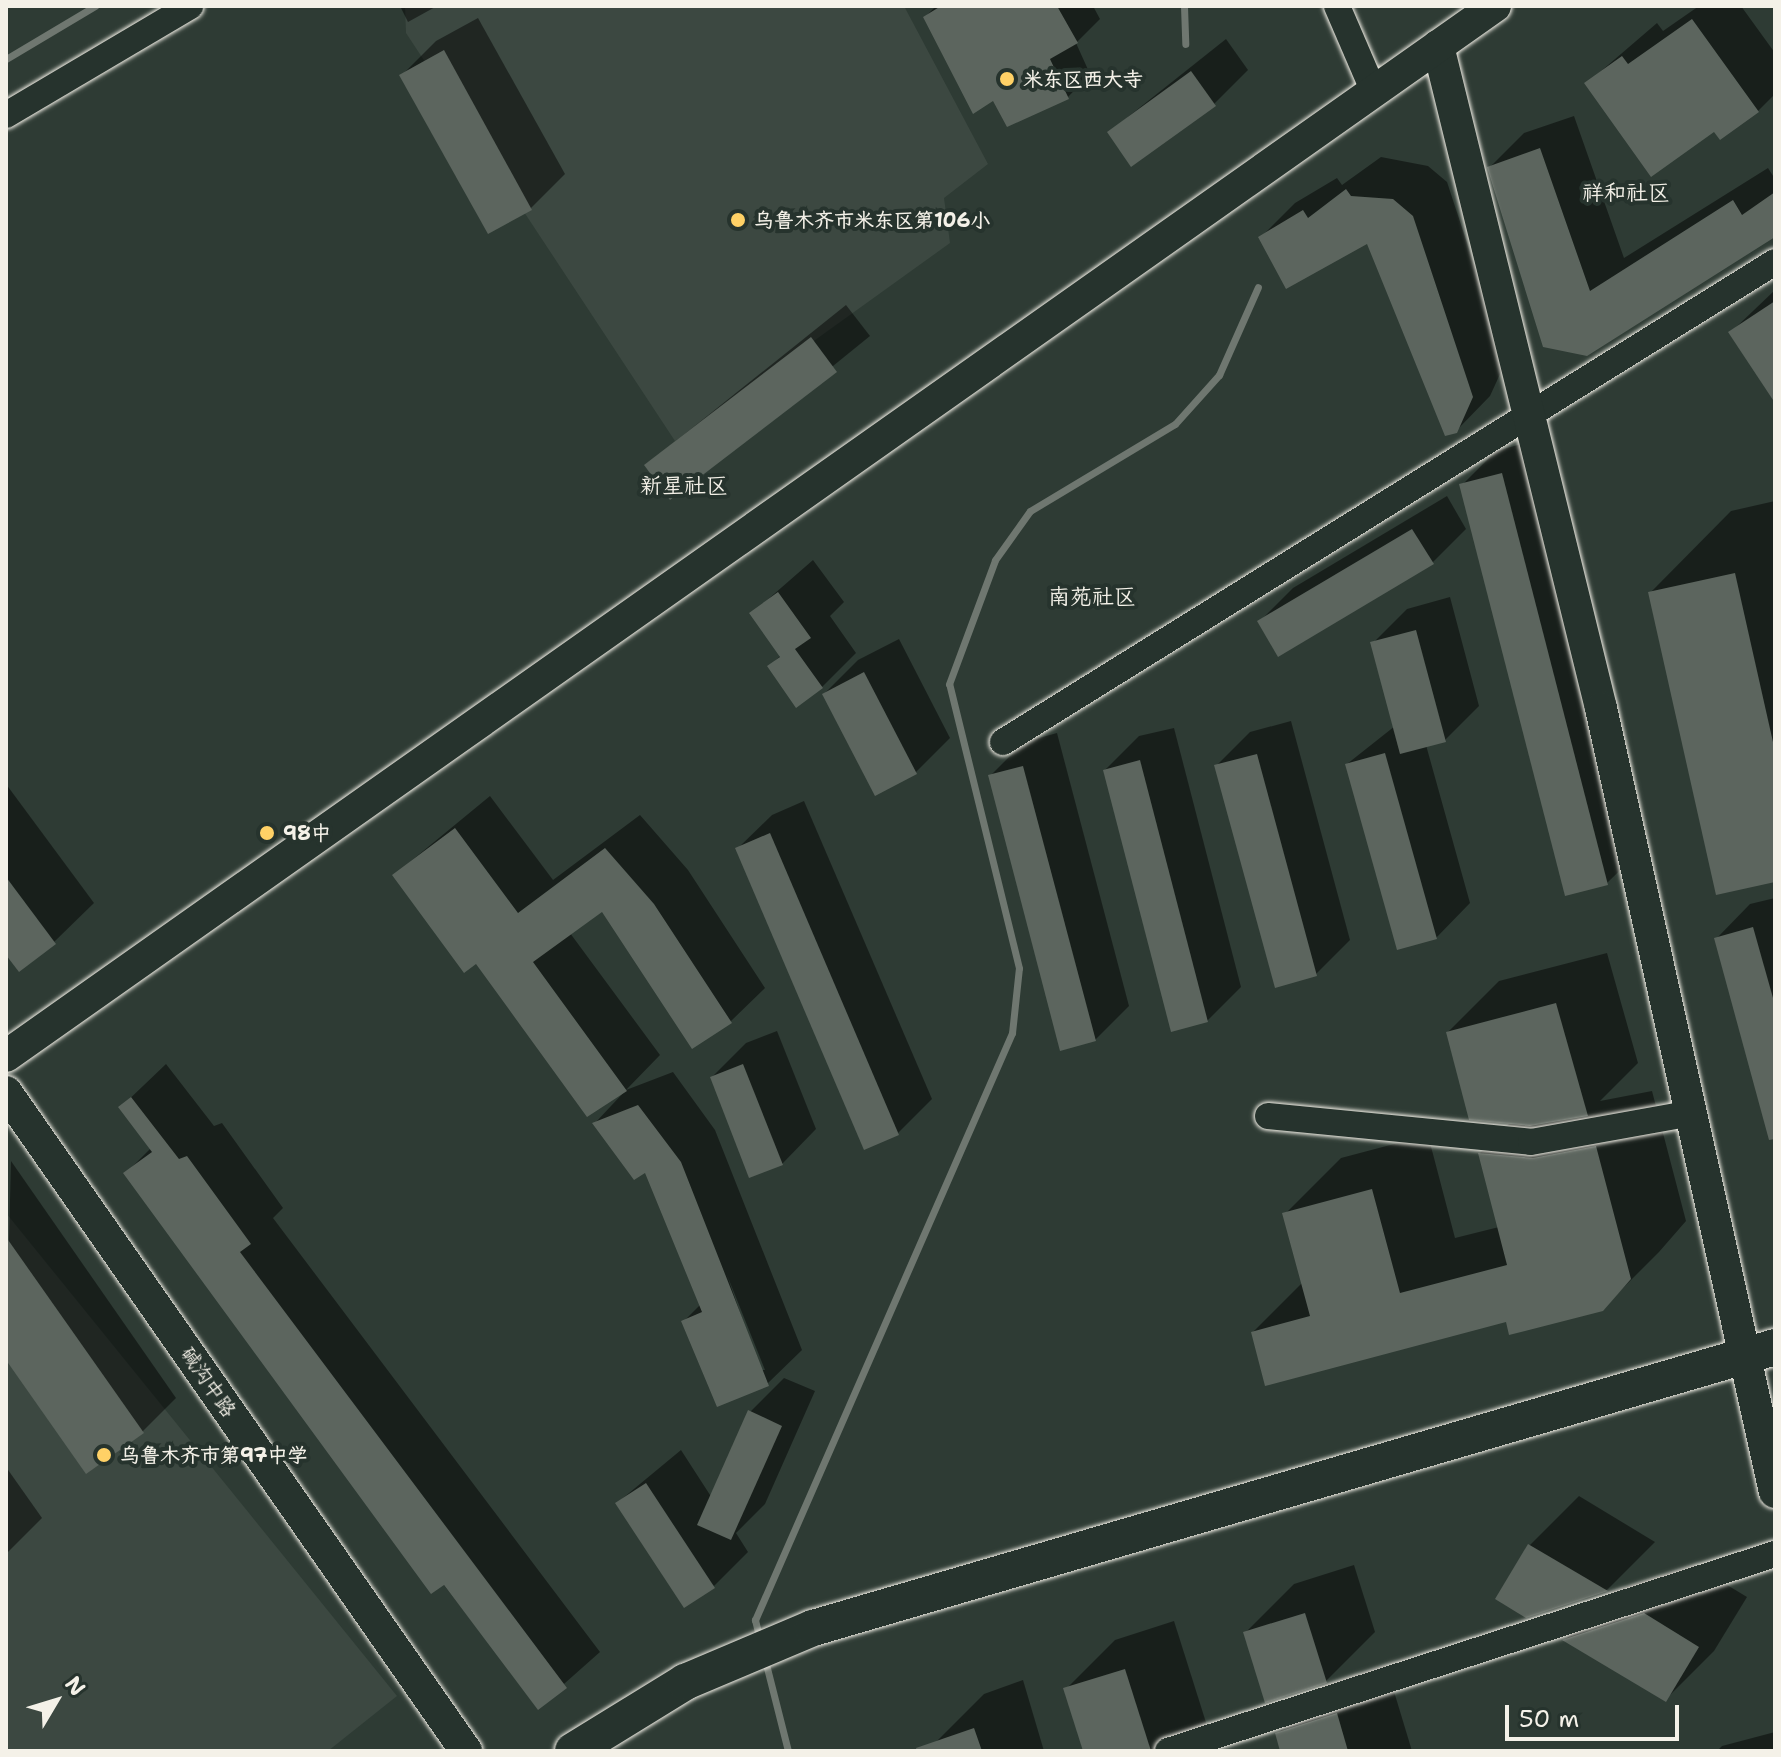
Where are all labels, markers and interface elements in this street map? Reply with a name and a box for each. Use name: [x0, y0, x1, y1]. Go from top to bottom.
place label: 米东区西大寺: [1023, 67, 1143, 91]
marker: 米东区西大寺: [998, 70, 1016, 88]
district label: 祥和社区: [1582, 180, 1670, 206]
place label: 乌鲁木齐市米东区第106小: [754, 208, 990, 232]
marker: 乌鲁木齐市米东区第106小: [729, 211, 747, 229]
district label: 新星社区: [640, 473, 728, 499]
district label: 南苑社区: [1048, 584, 1136, 610]
place label: 98中: [283, 821, 331, 845]
marker: 98中: [258, 824, 276, 842]
street label: 碱沟中路: [175, 1342, 241, 1422]
place label: 乌鲁木齐市第97中学: [120, 1443, 308, 1467]
marker: 乌鲁木齐市第97中学: [95, 1446, 113, 1464]
north arrow: [16, 1661, 96, 1741]
text: N: [59, 1670, 92, 1702]
scale bar: [1509, 1689, 1683, 1739]
text: 50 m: [1519, 1703, 1579, 1735]

